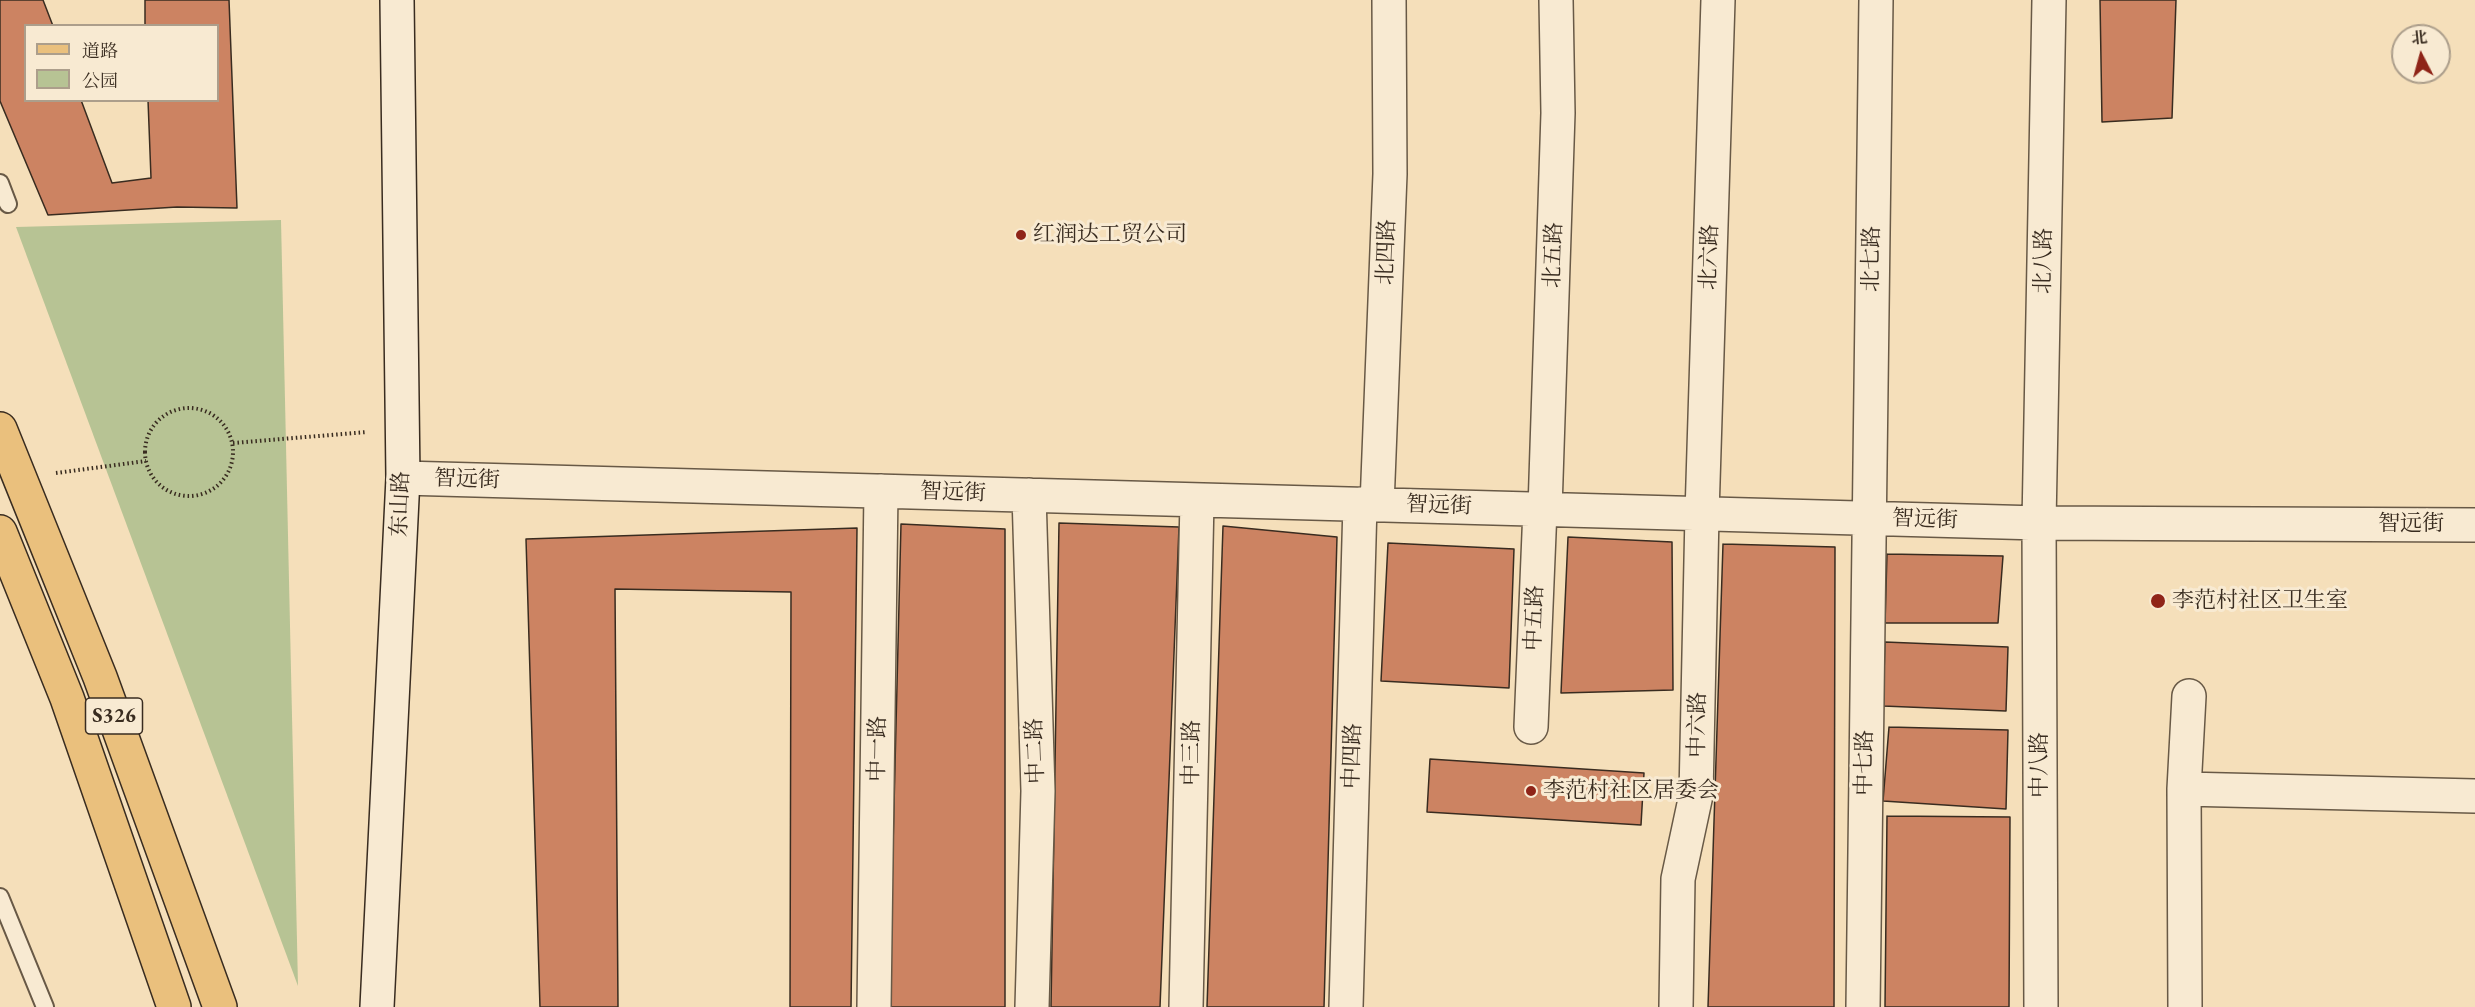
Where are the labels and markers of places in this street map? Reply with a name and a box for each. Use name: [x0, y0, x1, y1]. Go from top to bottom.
place label: 红润达工贸公司: [1033, 222, 1187, 248]
marker: 红润达工贸公司: [1014, 228, 1028, 242]
place label: 李范村社区卫生室: [2172, 588, 2348, 614]
marker: 李范村社区卫生室: [2149, 592, 2167, 610]
place label: 李范村社区居委会: [1543, 778, 1719, 804]
marker: 李范村社区居委会: [1524, 784, 1538, 798]

